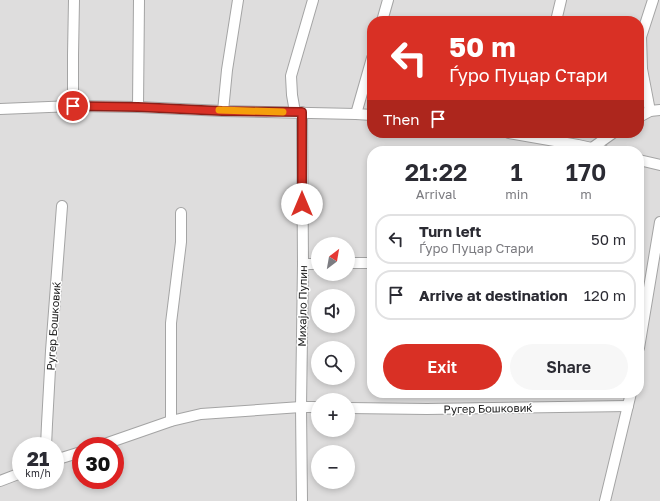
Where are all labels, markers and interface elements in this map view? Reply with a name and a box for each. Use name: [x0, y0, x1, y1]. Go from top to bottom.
text: 50 m: [449, 30, 516, 63]
icon: left: [383, 32, 435, 84]
text: Ѓуро Пуцар Стари: [449, 64, 608, 86]
pin: [56, 89, 90, 123]
icon: arrive: [62, 95, 84, 117]
icon: arrive: [427, 108, 449, 130]
text: Then: [383, 110, 419, 128]
text: 21:22: [405, 157, 467, 186]
text: 1: [511, 157, 523, 186]
text: 170: [566, 157, 606, 186]
position arrow: [281, 183, 323, 225]
text: Arrival: [416, 186, 456, 202]
text: min: [505, 186, 528, 202]
text: m: [580, 186, 592, 202]
text: Turn left: [419, 222, 481, 240]
icon: left: [385, 228, 407, 250]
text: 50 m: [591, 230, 626, 248]
north arrow: [311, 237, 355, 281]
map controls: [311, 237, 355, 489]
text: Ѓуро Пуцар Стари: [419, 240, 534, 256]
street label: Михајло Пупин: [295, 265, 309, 347]
street label: Ругер Бошковиќ: [43, 280, 63, 371]
icon: arrive: [385, 284, 407, 306]
text: Arrive at destination: [419, 286, 568, 304]
text: 120 m: [584, 286, 626, 304]
button: sound: [311, 289, 355, 333]
button: search: [311, 341, 355, 385]
button: Exit: [383, 344, 502, 390]
button: Share: [510, 344, 628, 390]
button: +: [311, 393, 355, 437]
street label: Ругер Бошковиќ: [443, 401, 533, 415]
speed limit sign: 30: [72, 437, 124, 489]
button: −: [311, 445, 355, 489]
text: 21: [27, 446, 49, 470]
text: km/h: [25, 467, 51, 479]

